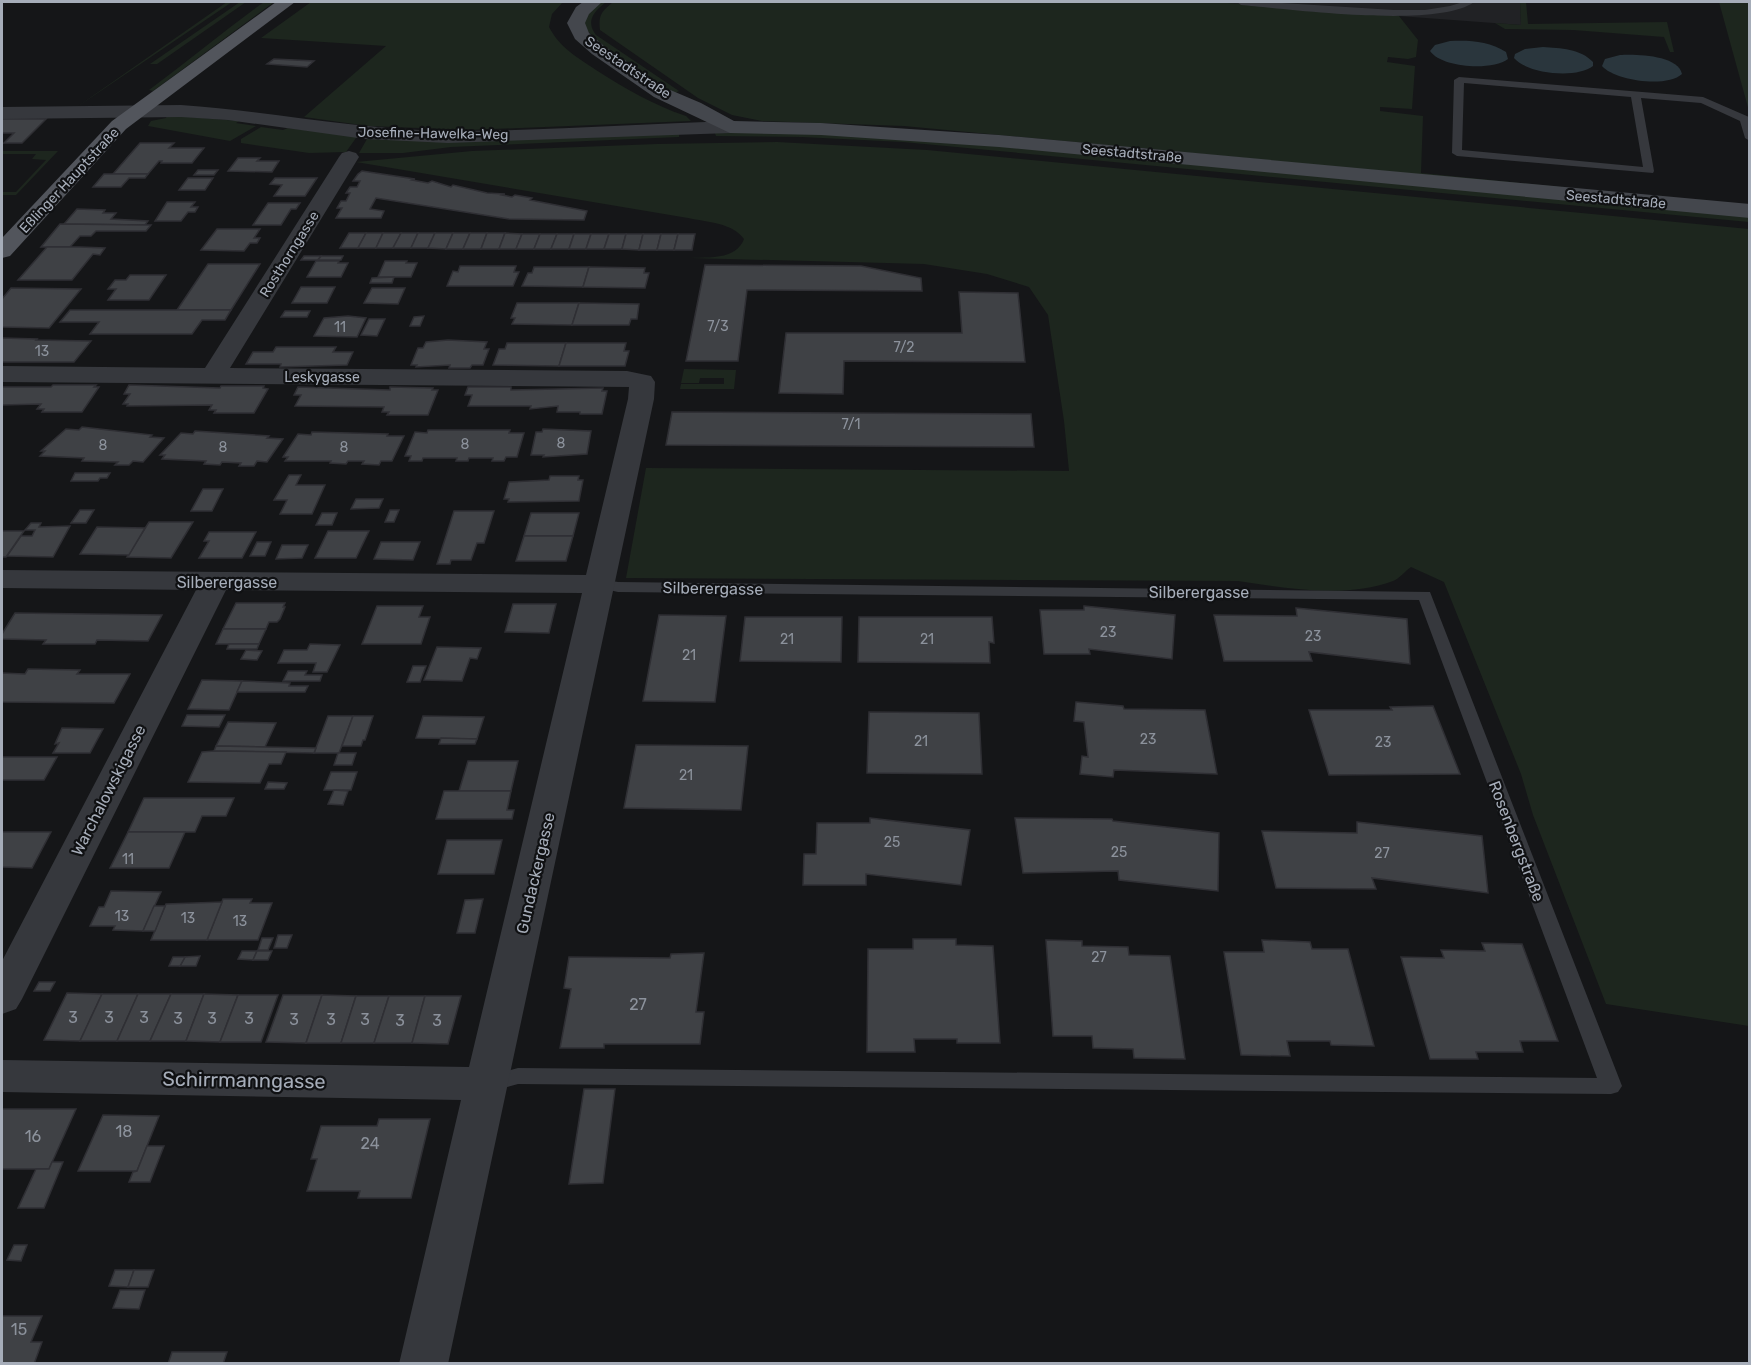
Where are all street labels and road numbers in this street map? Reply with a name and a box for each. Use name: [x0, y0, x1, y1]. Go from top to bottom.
street label: Seestadtstraße: [581, 32, 674, 103]
street label: Eßlinger Hauptstraße: [16, 124, 123, 237]
street label: Josefine-Hawelka-Weg: [357, 124, 509, 143]
street label: Seestadtstraße: [1081, 141, 1183, 166]
street label: Seestadtstraße: [1565, 187, 1667, 212]
street label: Rosthorngasse: [256, 208, 323, 300]
street label: Leskygasse: [284, 369, 360, 386]
street label: Silberergasse: [177, 573, 277, 592]
street label: Silberergasse: [663, 578, 764, 599]
street label: Silberergasse: [1149, 583, 1249, 602]
street label: Warchalowskigasse: [67, 722, 150, 859]
street label: Rosenbergstraße: [1485, 778, 1548, 904]
street label: Gundackergasse: [512, 811, 559, 936]
street label: Schirrmanngasse: [162, 1067, 326, 1093]

